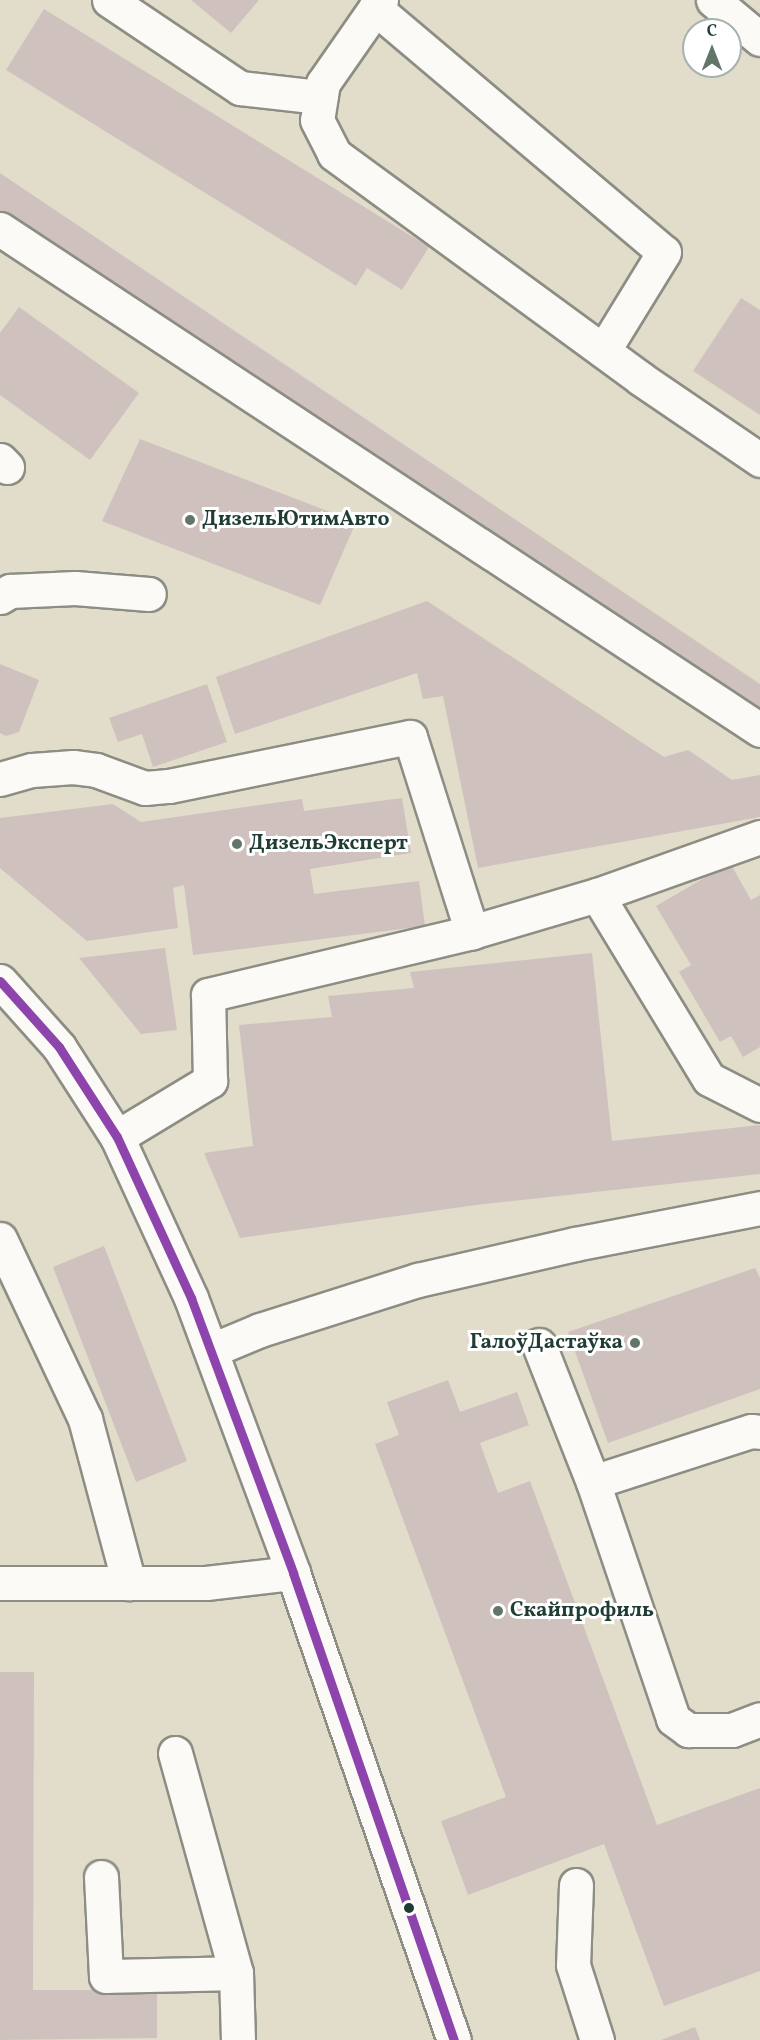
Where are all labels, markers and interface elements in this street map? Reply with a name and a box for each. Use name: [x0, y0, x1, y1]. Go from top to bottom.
north arrow: [682, 18, 742, 78]
text: С: [707, 21, 717, 43]
place label: ДизельЮтимАвто: [202, 507, 389, 533]
marker: ДизельЮтимАвто: [183, 513, 197, 527]
place label: ДизельЭксперт: [249, 831, 408, 857]
marker: ДизельЭксперт: [230, 837, 244, 851]
place label: ГалоўДастаўка: [470, 1330, 623, 1356]
marker: ГалоўДастаўка: [628, 1336, 642, 1350]
place label: Скайпрофиль: [510, 1598, 654, 1624]
marker: Скайпрофиль: [491, 1604, 505, 1618]
unlabelled marker: [403, 1902, 415, 1914]

